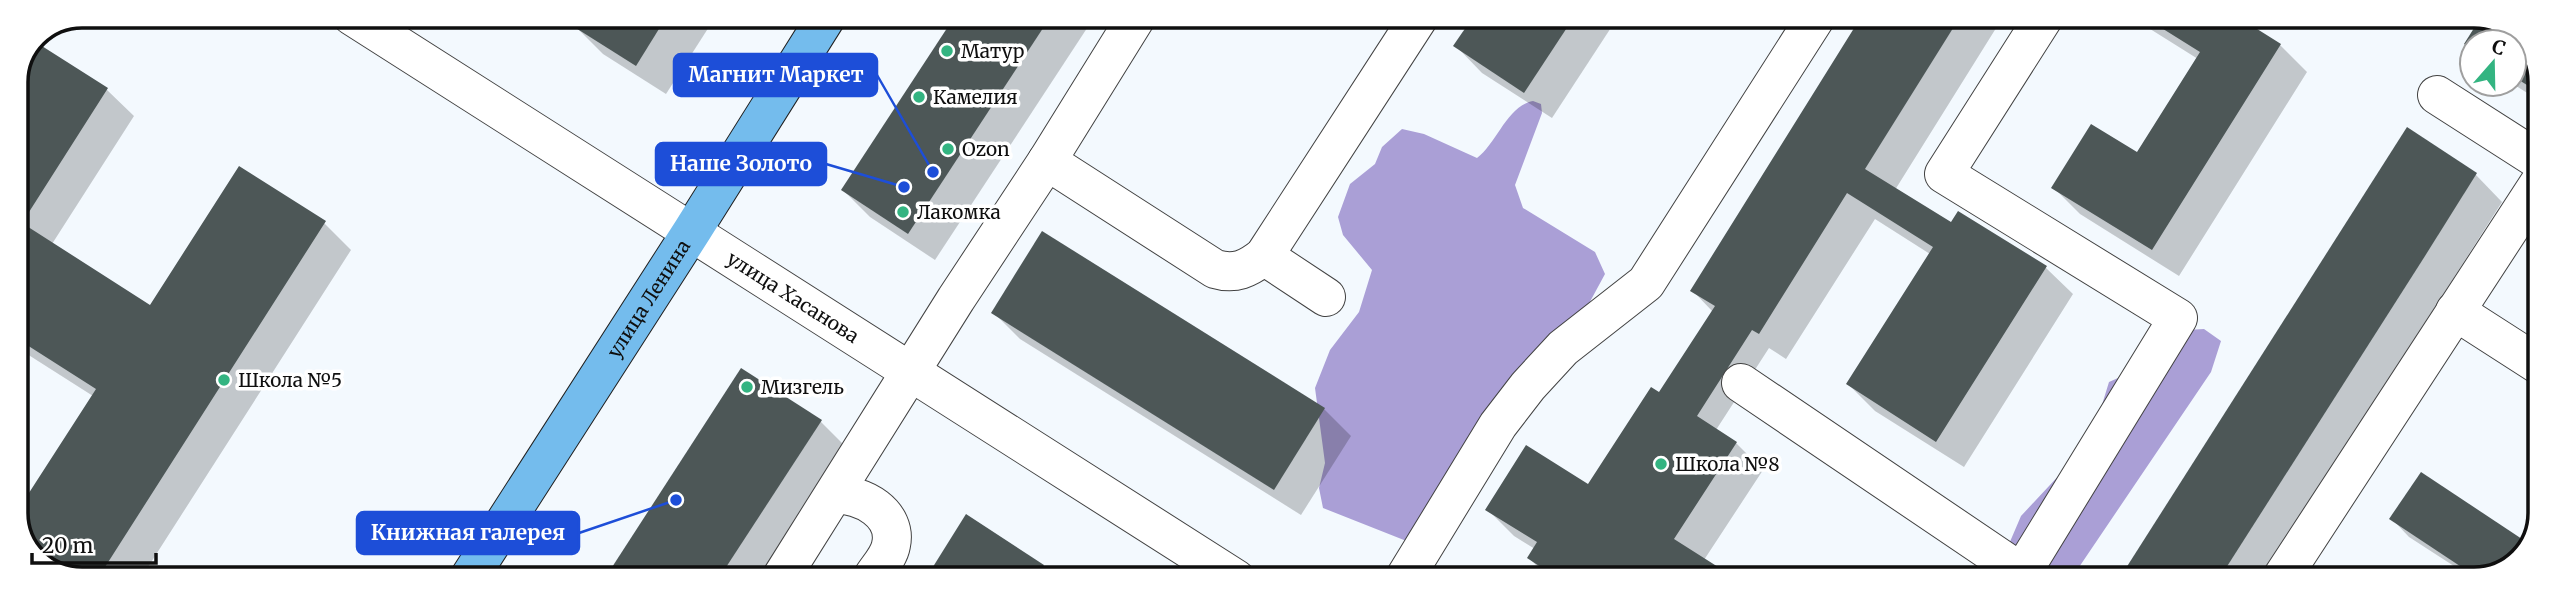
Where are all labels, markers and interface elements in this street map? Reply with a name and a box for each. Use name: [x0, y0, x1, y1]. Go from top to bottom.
north arrow: [2458, 28, 2528, 98]
text: С: [2489, 34, 2509, 60]
place label: Матур: [961, 39, 1025, 63]
marker: Матур: [939, 43, 955, 59]
callout: Магнит Маркет: [674, 54, 877, 96]
text: Магнит Маркет: [688, 61, 864, 88]
place label: Камелия: [933, 85, 1018, 109]
marker: Камелия: [911, 89, 927, 105]
place label: Ozon: [962, 137, 1010, 161]
marker: Ozon: [940, 141, 956, 157]
callout: Наше Золото: [656, 143, 826, 185]
text: Наше Золото: [670, 150, 812, 177]
place label: Лакомка: [917, 200, 1001, 224]
marker: Лакомка: [895, 204, 911, 220]
street label: улица Ленина: [602, 235, 695, 362]
street label: улица Хасанова: [723, 246, 864, 348]
place label: Школа №5: [238, 368, 342, 392]
marker: Школа №5: [216, 372, 232, 388]
place label: Мизгель: [761, 375, 844, 399]
marker: Мизгель: [739, 379, 755, 395]
place label: Школа №8: [1675, 452, 1779, 476]
marker: Школа №8: [1653, 456, 1669, 472]
callout: Книжная галерея: [357, 512, 579, 554]
text: Книжная галерея: [371, 519, 565, 546]
scale bar: [32, 522, 156, 566]
text: 20 m: [42, 532, 94, 559]

